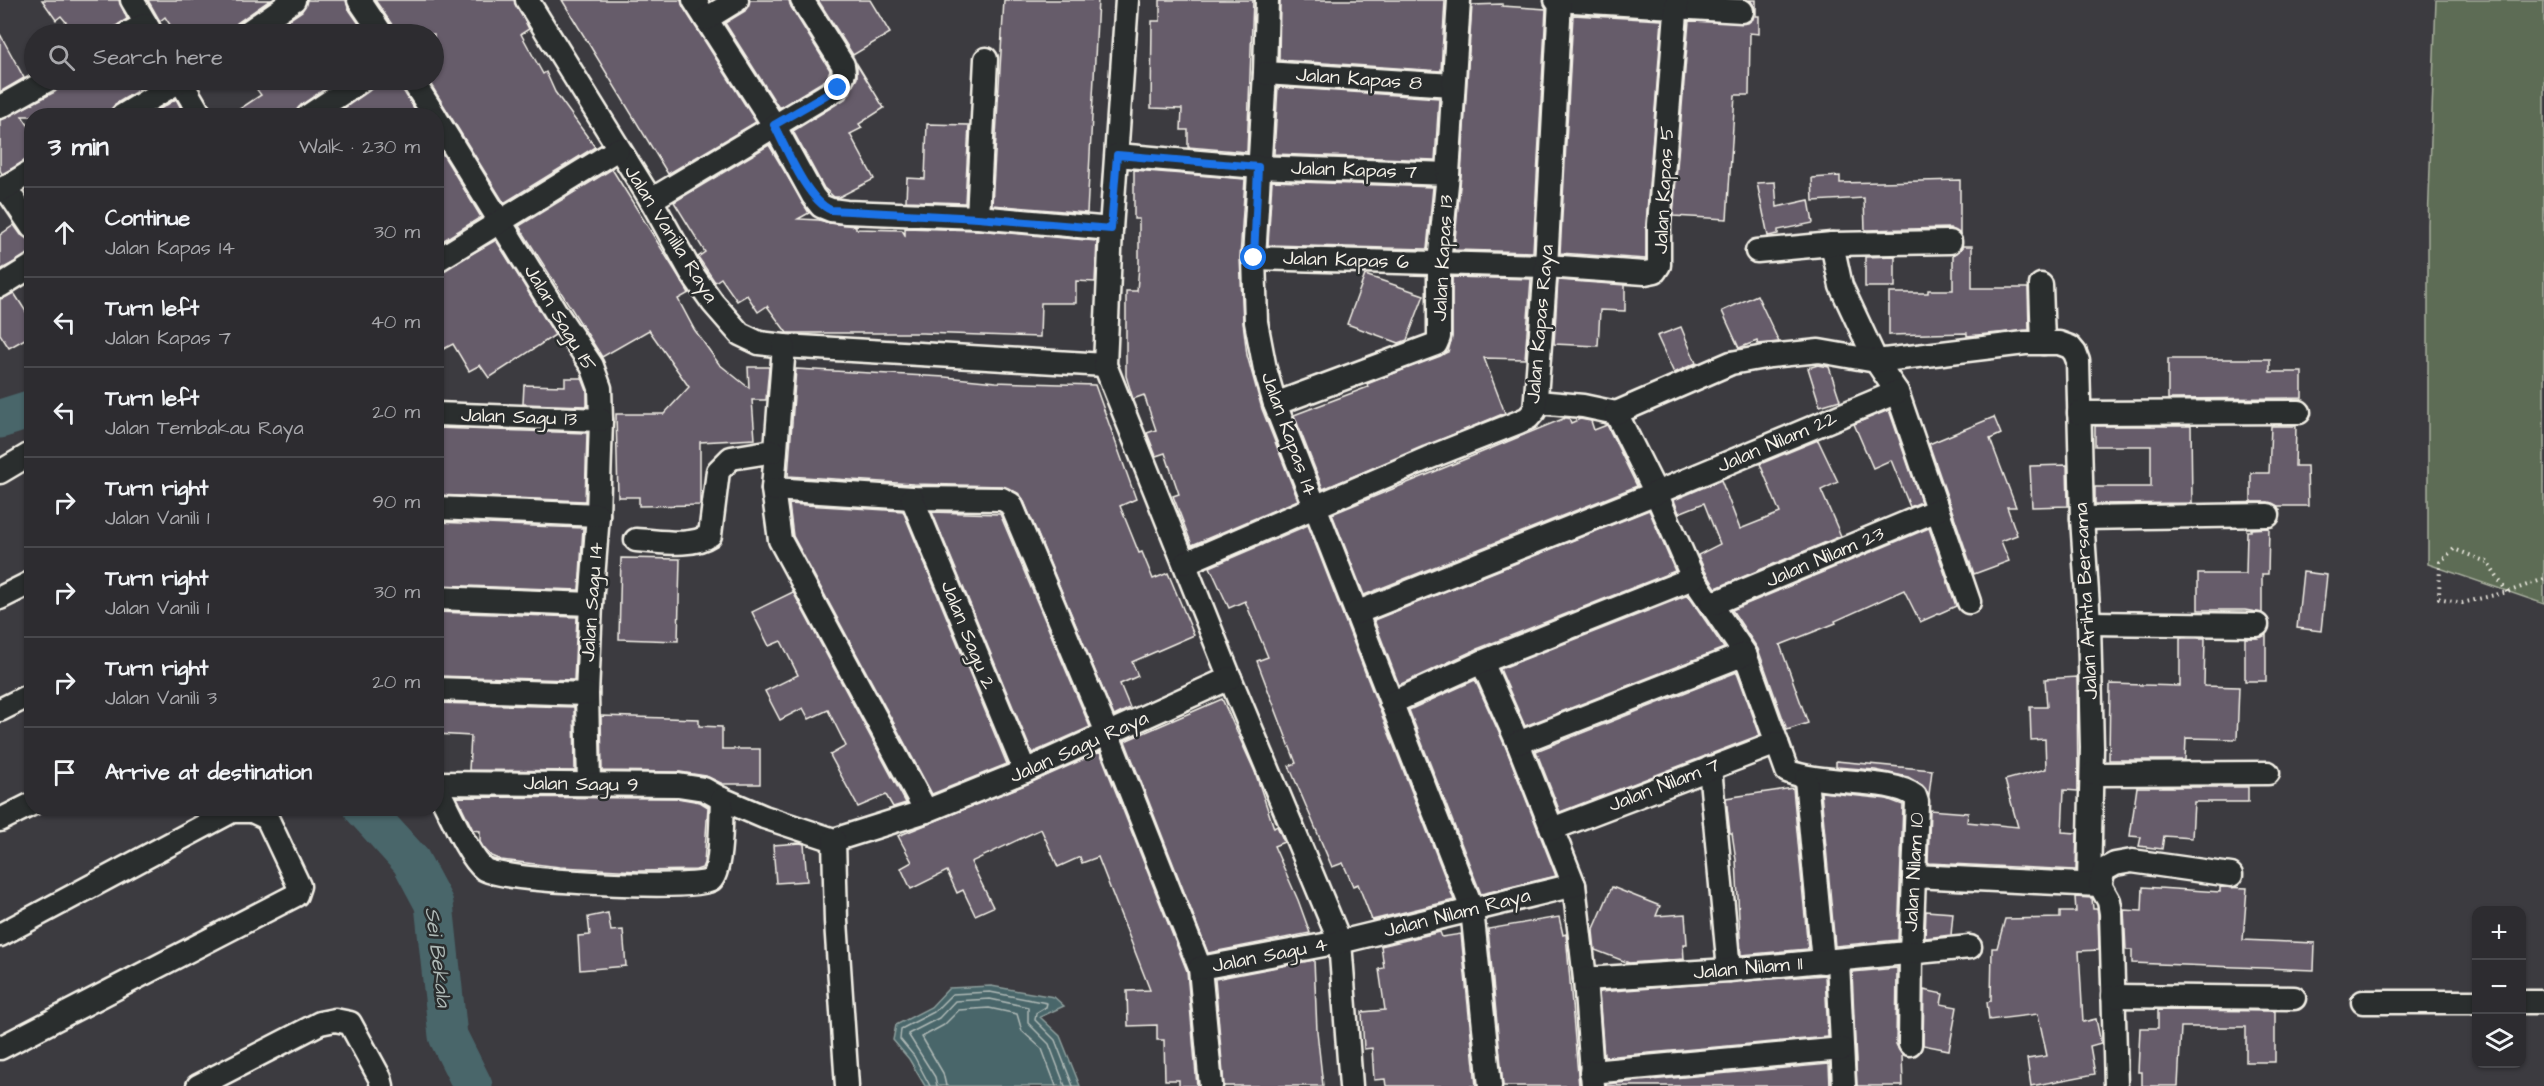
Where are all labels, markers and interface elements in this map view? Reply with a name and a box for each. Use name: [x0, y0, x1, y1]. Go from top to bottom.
search box: [24, 24, 444, 90]
icon: search: [45, 41, 78, 74]
text: Search here: [93, 42, 223, 73]
street label: Jalan Kapas 8: [1295, 61, 1423, 97]
route end: [824, 74, 850, 100]
street label: Jalan Kapas 5: [1647, 125, 1681, 255]
text: 3 min: [48, 129, 109, 165]
text: Walk · 230 m: [299, 133, 420, 161]
street label: Jalan Kapas 7: [1291, 154, 1417, 186]
street label: Jalan Vanilla Raya: [616, 160, 725, 309]
street label: Jalan Kapas 13: [1426, 194, 1460, 322]
text: Continue: [105, 203, 190, 234]
icon: ahead: [48, 216, 81, 249]
text: 30 m: [374, 218, 420, 246]
text: Jalan Kapas 14: [105, 234, 235, 262]
street label: Jalan Kapas Raya: [1519, 243, 1562, 405]
route start: [1240, 244, 1266, 270]
street label: Jalan Kapas 6: [1282, 244, 1410, 276]
street label: Jalan Sagu 15: [516, 259, 603, 377]
text: Turn left: [105, 293, 199, 324]
icon: left: [48, 306, 81, 339]
text: 40 m: [370, 308, 420, 336]
text: Jalan Kapas 7: [105, 324, 231, 352]
street label: Jalan Kapas 14: [1254, 368, 1325, 500]
text: Turn left: [105, 383, 199, 414]
icon: left: [48, 396, 81, 429]
text: 20 m: [372, 398, 420, 426]
street label: Jalan Sagu 13: [460, 401, 578, 434]
street label: Jalan Nilam 22: [1713, 404, 1842, 480]
text: Jalan Tembakau Raya: [105, 414, 304, 442]
text: Turn right: [105, 473, 208, 504]
icon: right: [48, 486, 81, 519]
text: 90 m: [372, 488, 420, 516]
street label: Jalan Arihta Bersama: [2067, 502, 2105, 700]
text: Jalan Vanili 1: [105, 504, 210, 532]
street label: Jalan Nilam 23: [1761, 519, 1889, 595]
street label: Jalan Sagu 14: [574, 541, 611, 663]
text: Turn right: [105, 563, 208, 594]
icon: right: [48, 576, 81, 609]
street label: Jalan Sagu 2: [933, 576, 1003, 694]
text: 30 m: [374, 578, 420, 606]
text: Jalan Vanili 1: [105, 594, 210, 622]
text: Turn right: [105, 653, 208, 684]
icon: right: [48, 666, 81, 699]
text: 20 m: [372, 668, 420, 696]
text: Jalan Vanili 3: [105, 684, 217, 712]
street label: Jalan Sagu Raya: [1005, 704, 1153, 791]
street label: Jalan Nilam 7: [1604, 751, 1724, 819]
icon: arrive: [48, 756, 81, 789]
text: Arrive at destination: [105, 757, 312, 788]
street label: Jalan Sagu 9: [523, 769, 639, 800]
street label: Jalan Nilam 10: [1897, 811, 1931, 933]
street label: Jalan Nilam Raya: [1381, 881, 1533, 946]
water label: Sei Bekala: [417, 905, 459, 1010]
map controls: [2472, 906, 2526, 1068]
button: +: [2472, 906, 2526, 960]
street label: Jalan Sagu 4: [1210, 930, 1331, 981]
street label: Jalan Nilam 11: [1692, 949, 1804, 987]
button: −: [2472, 960, 2526, 1014]
button: layers: [2472, 1014, 2526, 1068]

